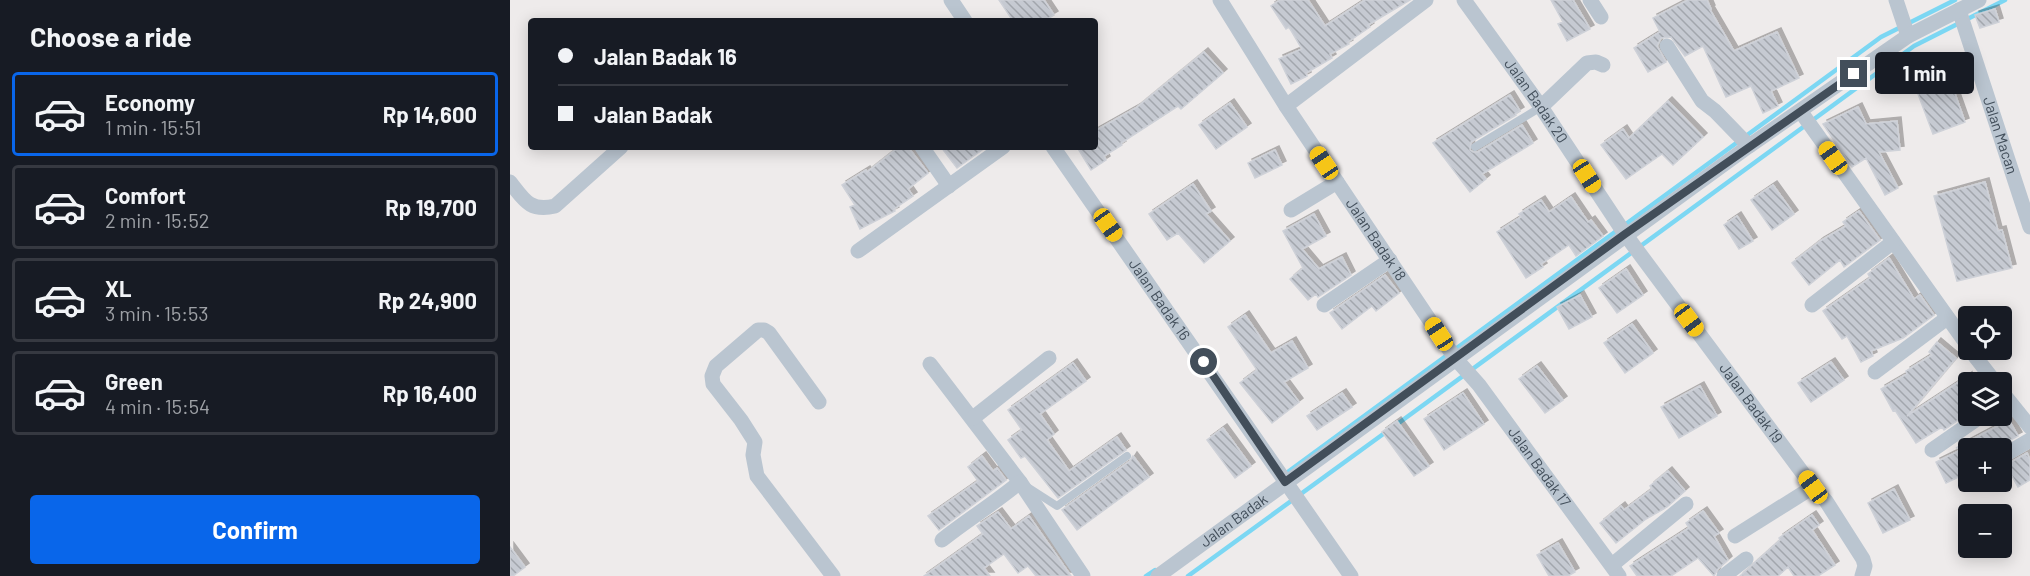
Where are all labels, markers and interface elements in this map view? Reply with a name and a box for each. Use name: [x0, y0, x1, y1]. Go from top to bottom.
text: Choose a ride: [30, 20, 192, 52]
text: Jalan Badak 16: [594, 43, 737, 69]
callout: 1 min: [1875, 53, 1974, 95]
street label: Jalan Badak 20: [1501, 55, 1572, 146]
route end: [1840, 60, 1867, 87]
text: 1 min: [1903, 61, 1946, 85]
icon: car: [33, 87, 87, 141]
text: Economy: [105, 89, 195, 115]
street label: Jalan Macan: [1980, 94, 2022, 176]
text: Rp 14,600: [383, 101, 477, 127]
text: Jalan Badak: [594, 101, 713, 127]
text: 1 min · 15:51: [105, 115, 201, 139]
car: [1815, 138, 1851, 178]
car: [1306, 143, 1342, 183]
car: [1570, 156, 1604, 196]
icon: car: [33, 180, 87, 234]
text: Comfort: [105, 182, 186, 208]
text: Rp 19,700: [385, 194, 477, 220]
street label: Jalan Badak 18: [1343, 195, 1411, 284]
car: [1090, 205, 1126, 245]
text: 2 min · 15:52: [105, 208, 209, 232]
street label: Jalan Badak 16: [1125, 255, 1194, 343]
icon: car: [33, 273, 87, 327]
text: XL: [105, 275, 131, 301]
text: Rp 24,900: [378, 287, 477, 313]
car: [1671, 300, 1707, 340]
text: 3 min · 15:53: [105, 301, 209, 325]
map controls: [1958, 306, 2012, 558]
button: locate: [1958, 306, 2012, 360]
car: [1422, 314, 1456, 354]
route start: [1190, 348, 1217, 375]
street label: Jalan Badak 19: [1716, 359, 1787, 446]
icon: car: [33, 366, 87, 420]
text: Green: [105, 368, 163, 394]
button: layers: [1958, 372, 2012, 426]
text: Rp 16,400: [383, 380, 477, 406]
text: 4 min · 15:54: [105, 394, 210, 418]
street label: Jalan Badak 17: [1505, 423, 1575, 510]
button: +: [1958, 438, 2012, 492]
car: [1795, 467, 1831, 507]
street label: Jalan Badak: [1196, 489, 1271, 550]
button: Confirm: [30, 495, 480, 564]
button: −: [1958, 504, 2012, 558]

